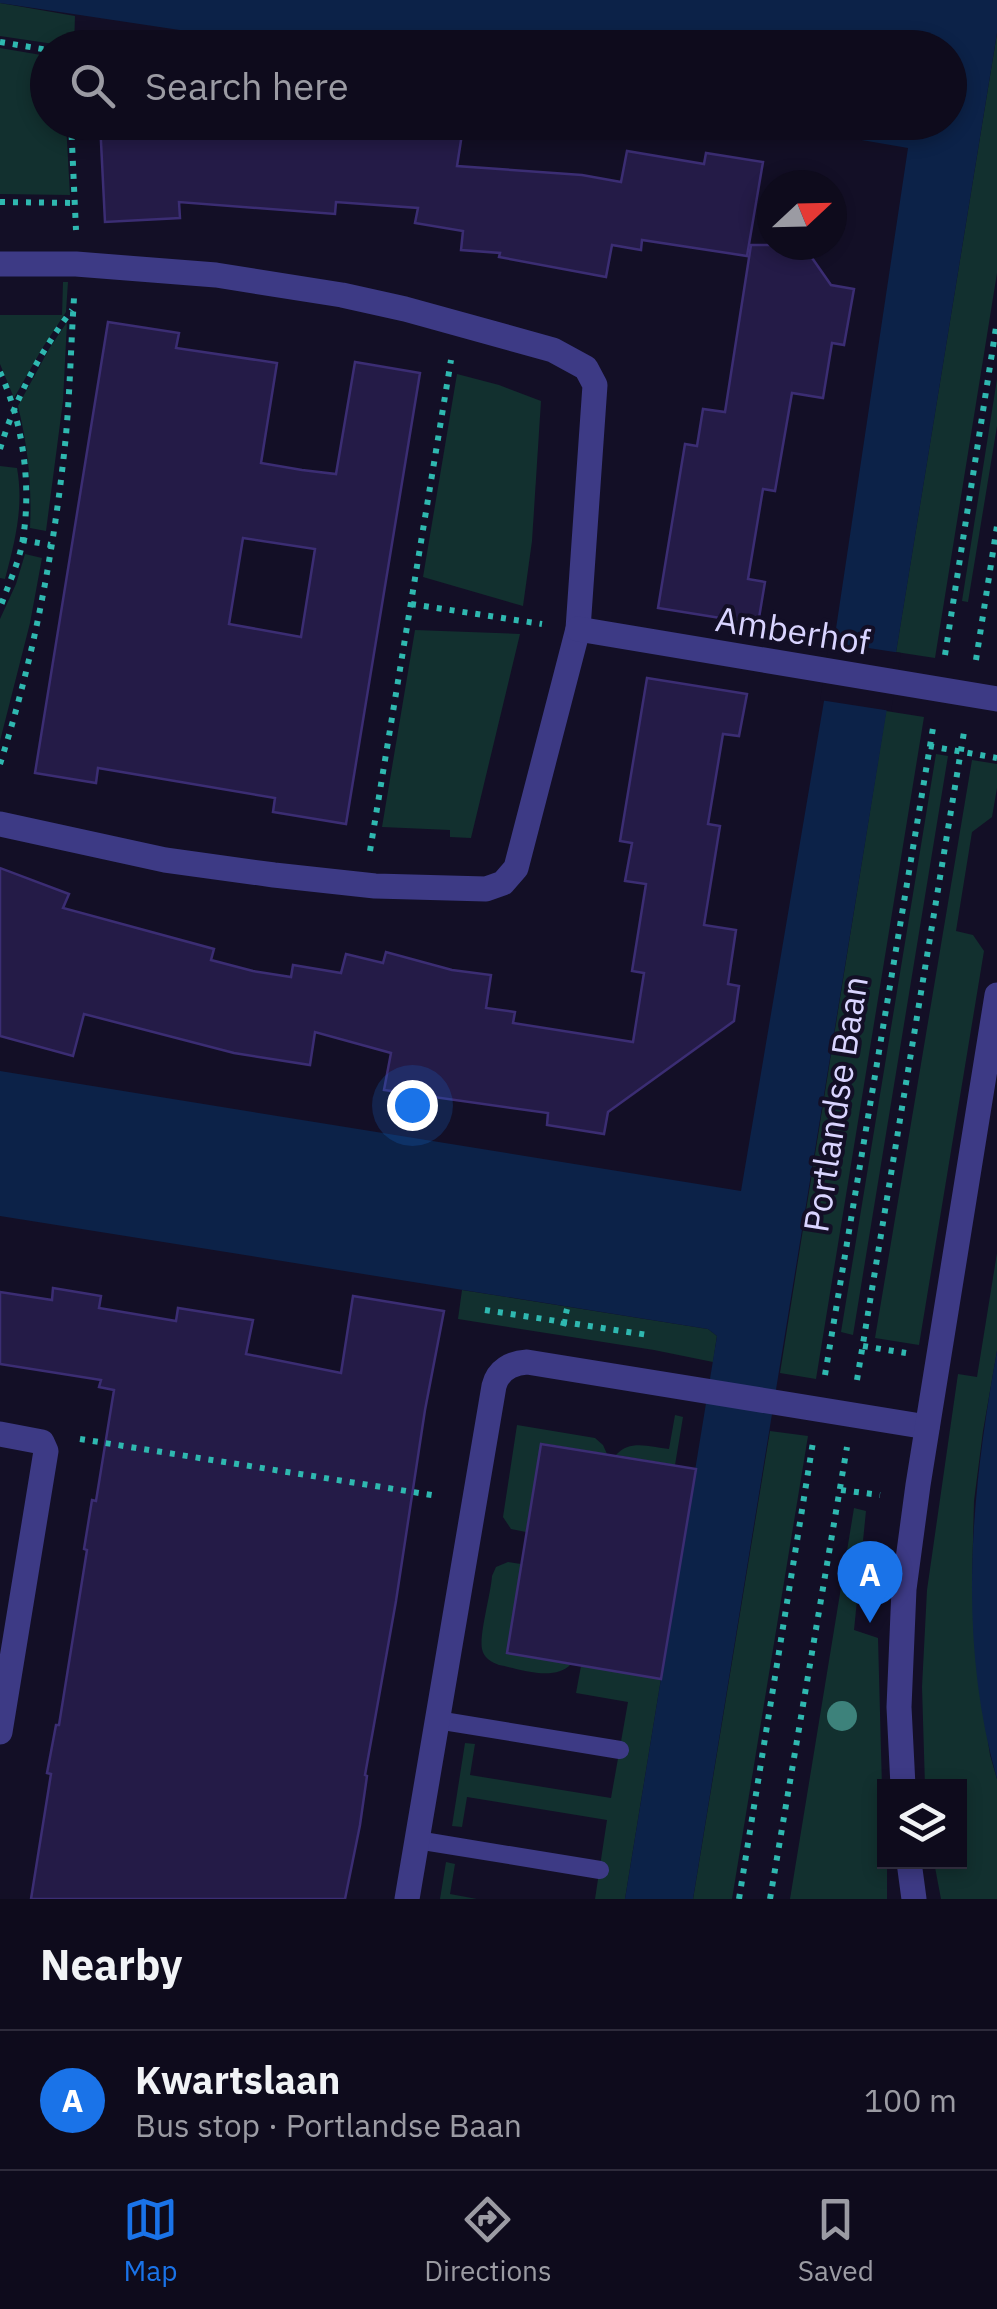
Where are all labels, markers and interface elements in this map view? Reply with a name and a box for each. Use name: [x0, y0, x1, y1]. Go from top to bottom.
search box: [30, 30, 967, 140]
icon: search: [65, 58, 120, 113]
text: Search here: [145, 61, 349, 110]
north arrow: [757, 170, 847, 260]
street label: Amberhof: [712, 595, 874, 665]
street label: Portlandse Baan: [792, 973, 878, 1235]
your location: [387, 1080, 438, 1131]
pin: A: [838, 1540, 902, 1623]
map controls: [877, 1779, 967, 1869]
button: layers: [877, 1779, 967, 1869]
text: Nearby: [40, 1937, 182, 1992]
text: Kwartslaan: [135, 2055, 340, 2104]
text: A: [62, 2079, 83, 2121]
text: 100 m: [864, 2079, 957, 2121]
text: Bus stop · Portlandse Baan: [135, 2104, 522, 2146]
tab: Map: [123, 2192, 178, 2289]
tab: Directions: [424, 2192, 552, 2289]
tab: Saved: [798, 2192, 874, 2289]

